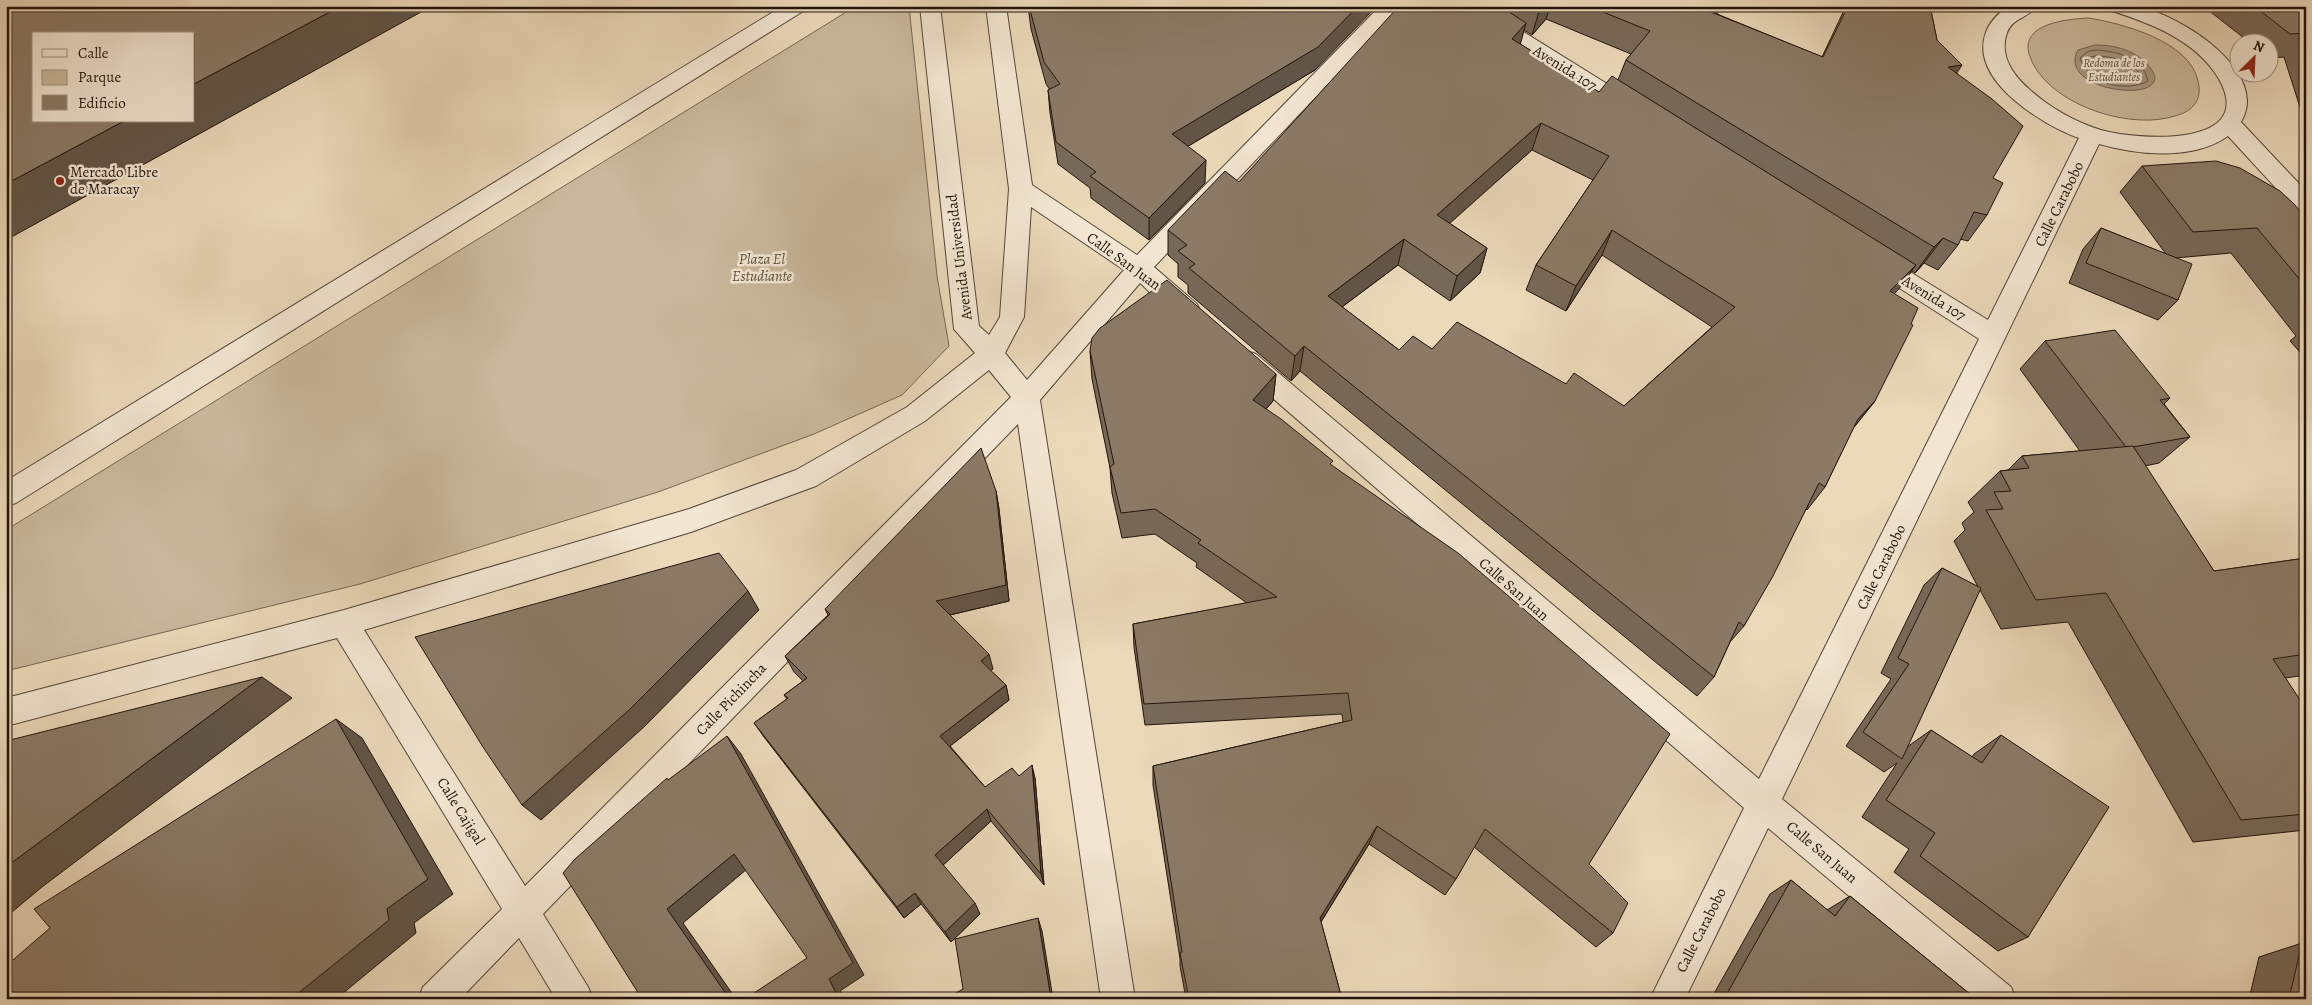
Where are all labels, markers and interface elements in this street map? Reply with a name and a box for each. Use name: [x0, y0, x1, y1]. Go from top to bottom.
legend: [32, 32, 195, 122]
north arrow: [2230, 32, 2280, 82]
text: N: [2251, 36, 2268, 57]
street label: Avenida 107: [1529, 40, 1601, 96]
text: Calle: [78, 43, 109, 63]
park label: Redoma de los Estudiantes: [2083, 55, 2145, 85]
text: Parque: [78, 67, 121, 87]
text: Edificio: [78, 93, 126, 113]
street label: Calle Carabobo: [2030, 158, 2088, 250]
place label: Mercado Libre de Maracay: [70, 162, 158, 199]
marker: Mercado Libre de Maracay: [54, 175, 66, 187]
street label: Avenida Universidad: [941, 192, 977, 322]
street label: Calle San Juan: [1083, 227, 1165, 295]
park label: Plaza El Estudiante: [732, 249, 793, 286]
street label: Avenida 107: [1898, 270, 1970, 326]
street label: Calle Carabobo: [1852, 521, 1910, 613]
street label: Calle San Juan: [1475, 553, 1553, 625]
street label: Calle Pichincha: [691, 658, 771, 740]
street label: Calle Cajigal: [432, 774, 490, 849]
street label: Calle San Juan: [1782, 816, 1862, 888]
street label: Calle Carabobo: [1671, 884, 1731, 976]

